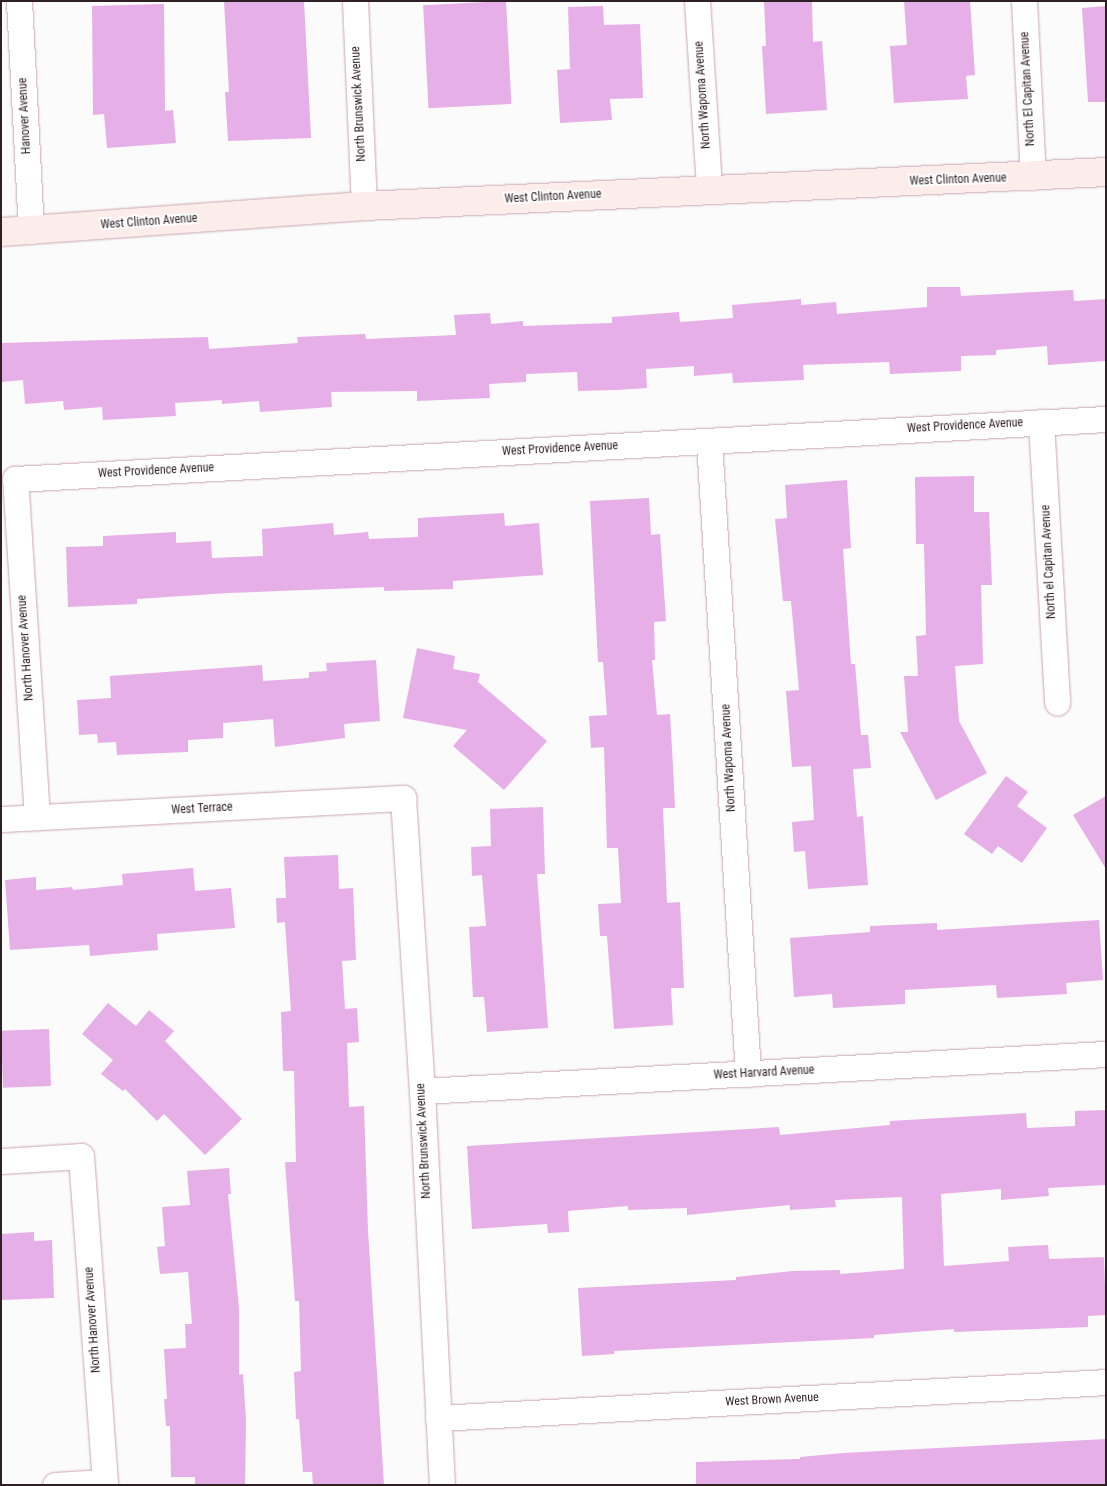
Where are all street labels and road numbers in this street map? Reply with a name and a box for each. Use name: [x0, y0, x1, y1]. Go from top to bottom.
street label: North El Capitan Avenue: [1018, 31, 1038, 147]
street label: North Wapoma Avenue: [692, 41, 714, 149]
street label: North Brunswick Avenue: [349, 46, 369, 162]
street label: Hanover Avenue: [16, 77, 34, 155]
street label: West Clinton Avenue: [909, 171, 1007, 189]
street label: West Clinton Avenue: [504, 187, 602, 207]
street label: West Clinton Avenue: [100, 211, 198, 233]
street label: West Providence Avenue: [907, 416, 1023, 436]
street label: West Providence Avenue: [502, 439, 618, 459]
street label: West Providence Avenue: [98, 461, 214, 481]
street label: North el Capitan Avenue: [1039, 505, 1059, 619]
street label: North Hanover Avenue: [15, 595, 37, 701]
street label: North Wapoma Avenue: [719, 704, 739, 812]
street label: West Terrace: [171, 800, 233, 818]
street label: West Harvard Avenue: [713, 1063, 815, 1083]
street label: North Brunswick Avenue: [414, 1083, 434, 1199]
street label: North Hanover Avenue: [82, 1267, 104, 1373]
street label: West Brown Avenue: [725, 1390, 819, 1410]

